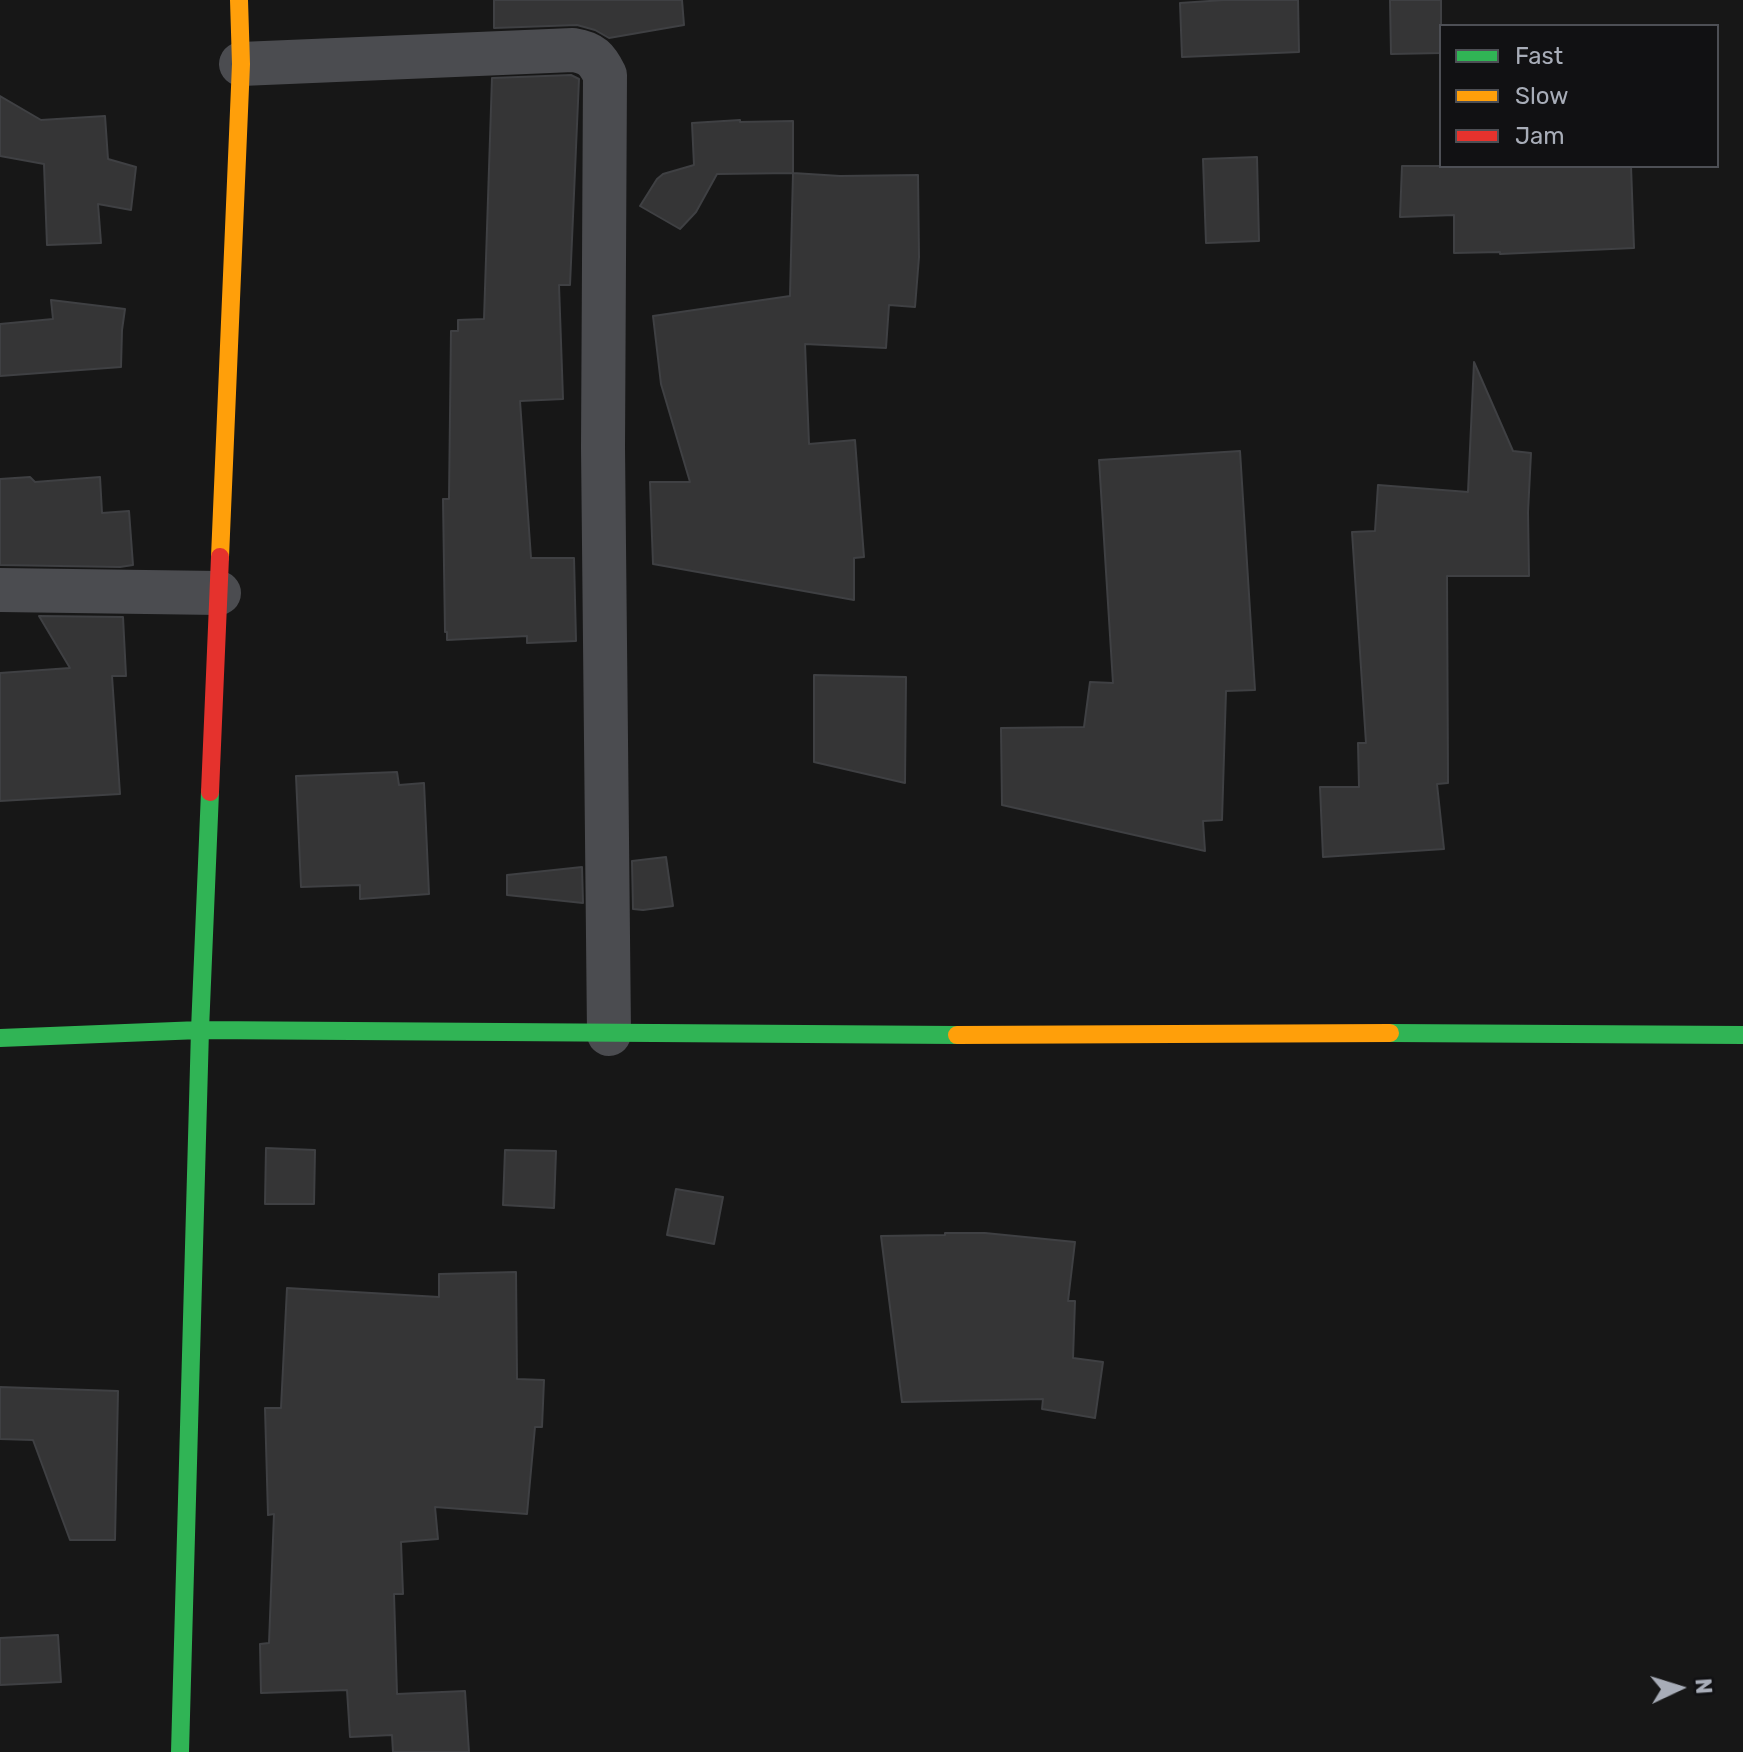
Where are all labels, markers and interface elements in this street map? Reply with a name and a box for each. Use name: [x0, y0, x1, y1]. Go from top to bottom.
legend: [1439, 24, 1719, 168]
text: Fast: [1515, 42, 1563, 70]
text: Slow: [1515, 82, 1568, 110]
text: Jam: [1515, 122, 1565, 150]
north arrow: [1639, 1648, 1719, 1728]
text: N: [1689, 1677, 1717, 1695]

